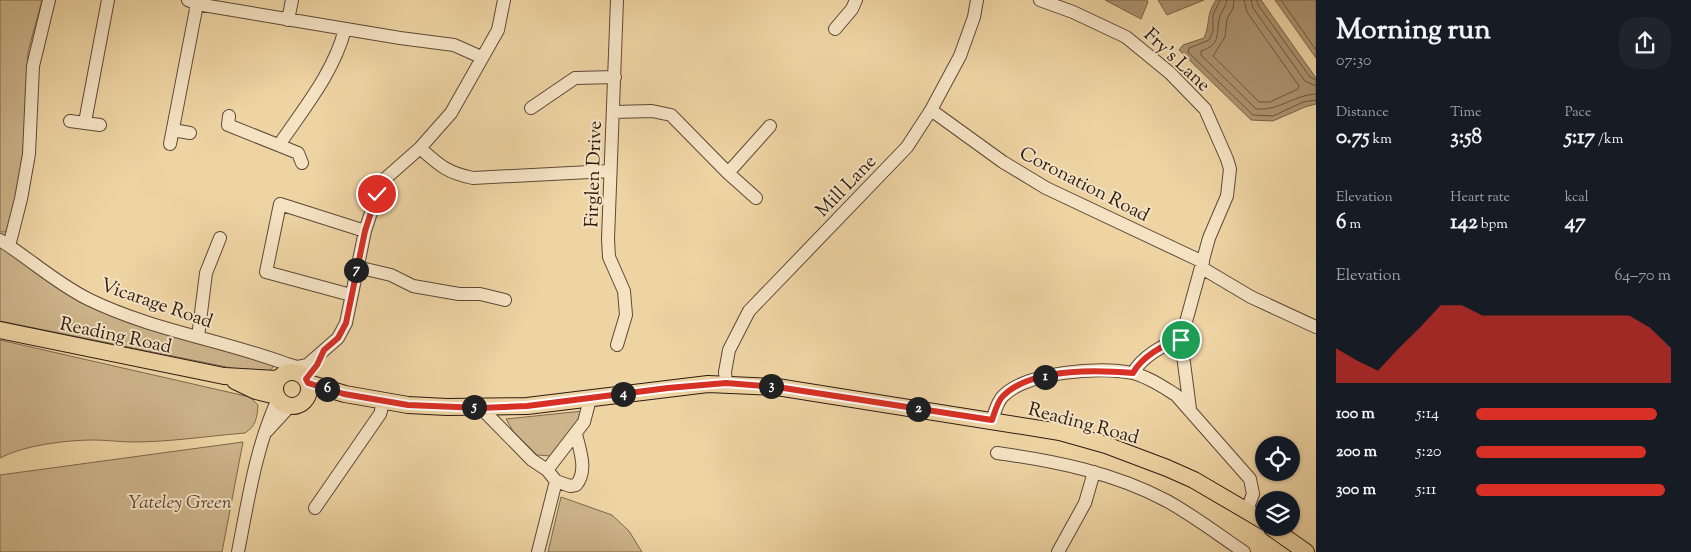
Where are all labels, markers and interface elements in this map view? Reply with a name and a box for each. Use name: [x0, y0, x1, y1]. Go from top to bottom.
text: Morning run: [1336, 11, 1491, 51]
button: share: [1619, 17, 1671, 69]
street label: Fry's Lane: [1137, 23, 1216, 99]
text: 07:30: [1336, 50, 1371, 73]
text: Distance: [1336, 103, 1389, 123]
text: Time: [1450, 103, 1481, 123]
text: Pace: [1565, 103, 1591, 123]
street label: Firglen Drive: [579, 120, 610, 228]
text: 0.75: [1336, 123, 1370, 153]
text: 3:58: [1450, 123, 1482, 153]
text: 5:17: [1565, 123, 1595, 153]
text: km: [1370, 130, 1392, 150]
text: /km: [1595, 130, 1623, 150]
street label: Coronation Road: [1014, 141, 1154, 230]
street label: Mill Lane: [810, 149, 884, 224]
pin: [356, 173, 398, 215]
icon: check: [363, 180, 391, 208]
text: Elevation: [1336, 188, 1393, 208]
text: Heart rate: [1450, 188, 1510, 208]
text: kcal: [1565, 188, 1589, 208]
text: 6: [1336, 208, 1346, 238]
text: 142: [1450, 208, 1478, 238]
text: 47: [1565, 208, 1586, 238]
text: m: [1346, 215, 1361, 235]
text: bpm: [1478, 215, 1508, 235]
pin: 7: [344, 258, 368, 282]
text: 7: [353, 260, 360, 280]
text: Elevation: [1336, 265, 1401, 288]
text: 64–70 m: [1615, 265, 1671, 288]
street label: Vicarage Road: [96, 273, 216, 336]
street label: Reading Road: [57, 311, 174, 362]
pin: [1160, 319, 1202, 361]
icon: arrive: [1167, 326, 1195, 354]
pin: 1: [1032, 364, 1058, 390]
text: 1: [1043, 367, 1048, 387]
pin: 3: [758, 374, 784, 398]
pin: 6: [314, 376, 340, 402]
text: 3: [769, 376, 774, 396]
text: 6: [324, 379, 331, 399]
pin: 4: [610, 382, 636, 406]
text: 4: [620, 384, 627, 404]
pin: 5: [462, 394, 486, 420]
pin: 2: [906, 396, 930, 422]
text: 5: [472, 397, 477, 417]
street label: Reading Road: [1025, 397, 1142, 452]
text: 2: [915, 399, 922, 419]
text: 100 m: [1336, 403, 1375, 426]
text: 5:14: [1416, 403, 1439, 426]
map controls: [1255, 436, 1300, 536]
button: locate: [1255, 436, 1300, 481]
text: 200 m: [1336, 441, 1377, 464]
text: 5:20: [1416, 441, 1442, 464]
text: 300 m: [1336, 479, 1376, 502]
text: 5:11: [1416, 479, 1437, 502]
park label: Yateley Green: [128, 490, 232, 517]
button: layers: [1255, 491, 1300, 536]

